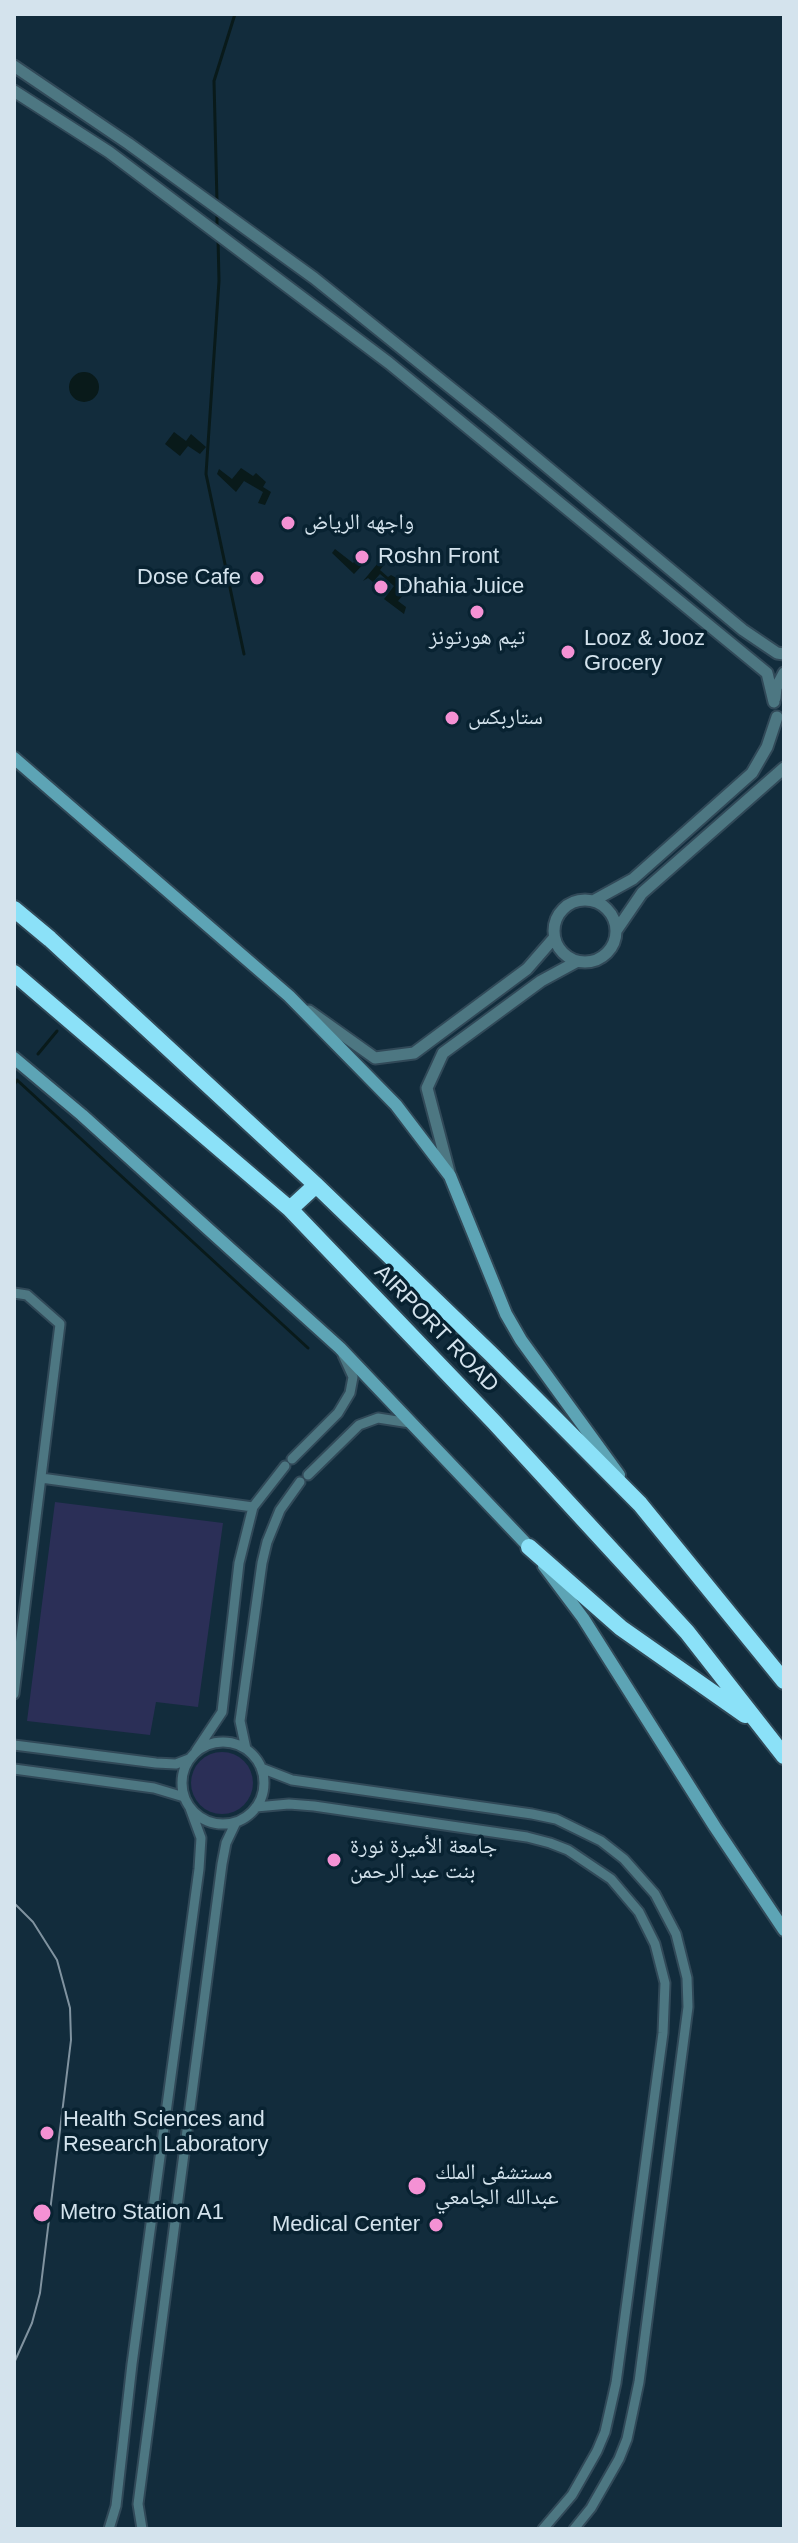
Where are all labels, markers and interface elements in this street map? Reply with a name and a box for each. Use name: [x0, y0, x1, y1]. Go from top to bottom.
place label: واجهه الرياض: [304, 510, 414, 536]
marker: واجهه الرياض: [279, 514, 297, 532]
place label: Roshn Front: [378, 544, 499, 570]
marker: Roshn Front: [353, 548, 371, 566]
place label: Dose Cafe: [137, 565, 241, 591]
marker: Dose Cafe: [248, 569, 266, 587]
place label: Dhahia Juice: [397, 574, 524, 600]
marker: Dhahia Juice: [372, 578, 390, 596]
marker: تيم هورتونز: [468, 603, 486, 621]
place label: تيم هورتونز: [429, 625, 525, 651]
place label: Looz & Jooz Grocery: [584, 626, 705, 678]
marker: Looz & Jooz Grocery: [559, 643, 577, 661]
place label: ستاربكس: [468, 705, 543, 731]
marker: ستاربكس: [443, 709, 461, 727]
street label: AIRPORT ROAD: [368, 1260, 504, 1398]
place label: جامعة الأميرة نورة بنت عبد الرحمن: [350, 1834, 497, 1886]
marker: جامعة الأميرة نورة بنت عبد الرحمن: [325, 1851, 343, 1869]
place label: Health Sciences and Research Laboratory: [63, 2107, 268, 2158]
marker: Health Sciences and Research Laboratory: [38, 2124, 56, 2142]
place label: مستشفى الملك عبدالله الجامعي: [435, 2160, 559, 2212]
marker: مستشفى الملك عبدالله الجامعي: [406, 2175, 428, 2197]
place label: Metro Station A1: [60, 2200, 224, 2226]
marker: Metro Station A1: [31, 2202, 53, 2224]
place label: Medical Center: [272, 2212, 420, 2238]
marker: Medical Center: [427, 2216, 445, 2234]

